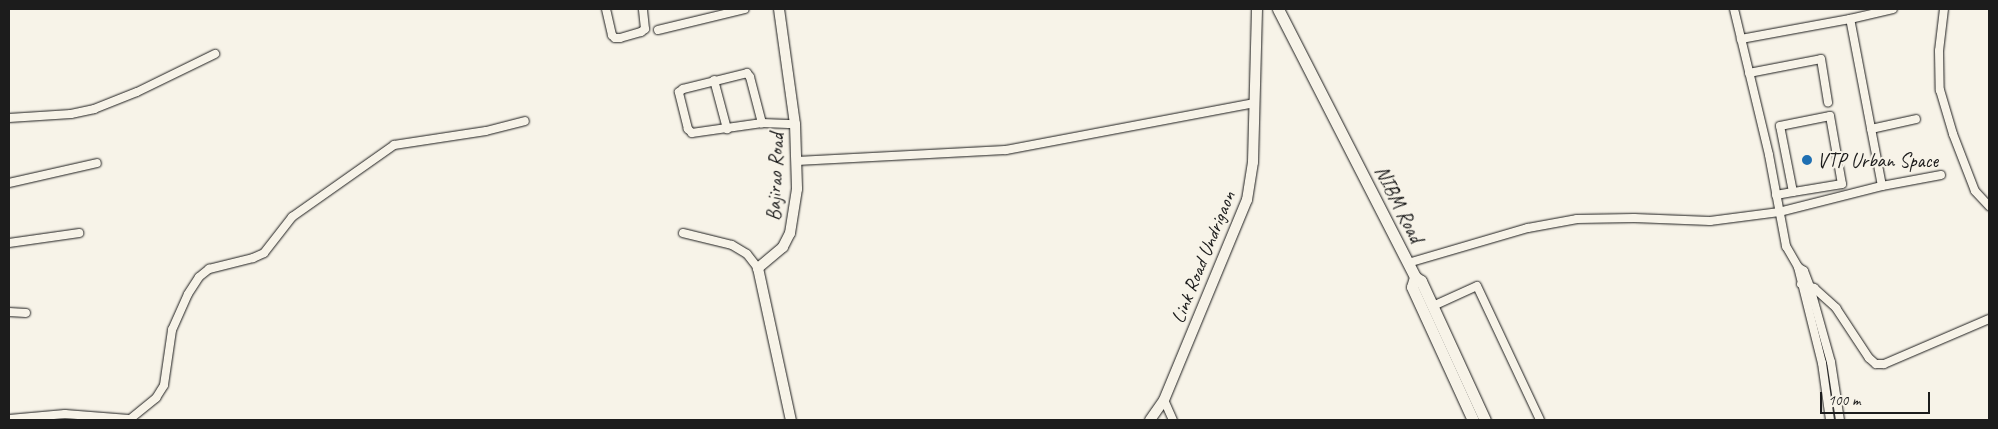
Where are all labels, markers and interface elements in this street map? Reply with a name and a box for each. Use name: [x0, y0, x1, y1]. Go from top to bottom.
street label: Bajirao Road: [761, 133, 789, 221]
place label: VTP Urban Space: [1817, 148, 1939, 172]
marker: VTP Urban Space: [1801, 154, 1813, 166]
street label: NIBM Road: [1370, 162, 1428, 246]
street label: Link Road Undrigaon: [1166, 187, 1240, 327]
scale bar: [1823, 382, 1933, 414]
text: 100 m: [1828, 391, 1860, 410]

